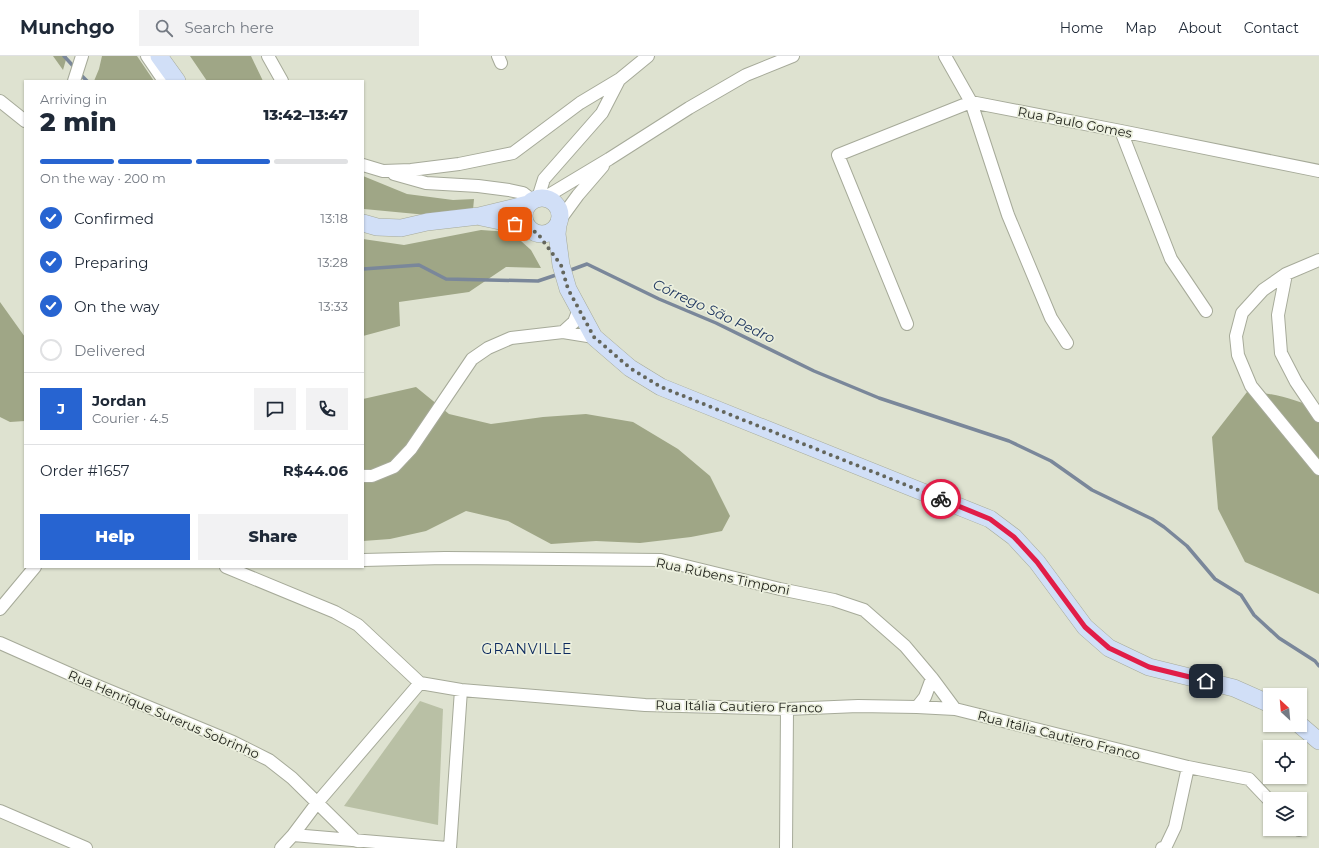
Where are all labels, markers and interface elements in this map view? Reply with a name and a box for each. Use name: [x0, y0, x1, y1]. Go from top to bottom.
search box: [139, 10, 419, 46]
text: Munchgo: [20, 16, 115, 39]
icon: search: [153, 17, 175, 39]
text: Search here: [185, 18, 274, 37]
text: Home: [1060, 19, 1103, 37]
text: Map: [1125, 19, 1156, 37]
text: About: [1178, 19, 1222, 37]
text: Contact: [1244, 19, 1299, 37]
text: Arriving in: [40, 91, 107, 107]
street label: Rua Paulo Gomes: [1017, 103, 1133, 141]
text: 13:42–13:47: [263, 105, 348, 124]
text: 2 min: [40, 106, 117, 138]
text: On the way · 200 m: [40, 170, 166, 186]
icon: check: [40, 207, 62, 229]
pin: [498, 207, 532, 241]
text: Confirmed: [74, 209, 154, 228]
text: 13:18: [320, 210, 348, 226]
icon: bag: [504, 213, 526, 235]
icon: check: [40, 251, 62, 273]
text: Preparing: [74, 253, 149, 272]
text: 13:28: [318, 254, 348, 270]
water label: Córrego São Pedro: [650, 275, 778, 347]
icon: check: [40, 295, 62, 317]
text: On the way: [74, 297, 159, 316]
text: 13:33: [319, 298, 348, 314]
text: Delivered: [74, 341, 146, 360]
button: chat: [254, 388, 296, 430]
button: phone: [306, 388, 348, 430]
text: Jordan: [92, 391, 146, 410]
text: J: [57, 399, 65, 418]
text: Courier · 4.5: [92, 410, 169, 426]
text: Order #1657: [40, 461, 130, 480]
text: R$44.06: [283, 461, 348, 480]
courier: [921, 479, 961, 519]
icon: bike: [930, 488, 952, 510]
button: Help: [40, 514, 190, 560]
button: Share: [198, 514, 348, 560]
street label: Rua Rúbens Timponi: [655, 554, 791, 598]
district label: GRANVILLE: [482, 640, 572, 658]
pin: [1189, 664, 1223, 698]
street label: Rua Henrique Surerus Sobrinho: [66, 666, 262, 762]
icon: home: [1195, 670, 1217, 692]
north arrow: [1263, 688, 1307, 732]
map controls: [1263, 688, 1307, 836]
street label: Rua Itália Cautiero Franco: [655, 697, 823, 715]
street label: Rua Itália Cautiero Franco: [976, 707, 1142, 763]
button: locate: [1263, 740, 1307, 784]
button: layers: [1263, 792, 1307, 836]

